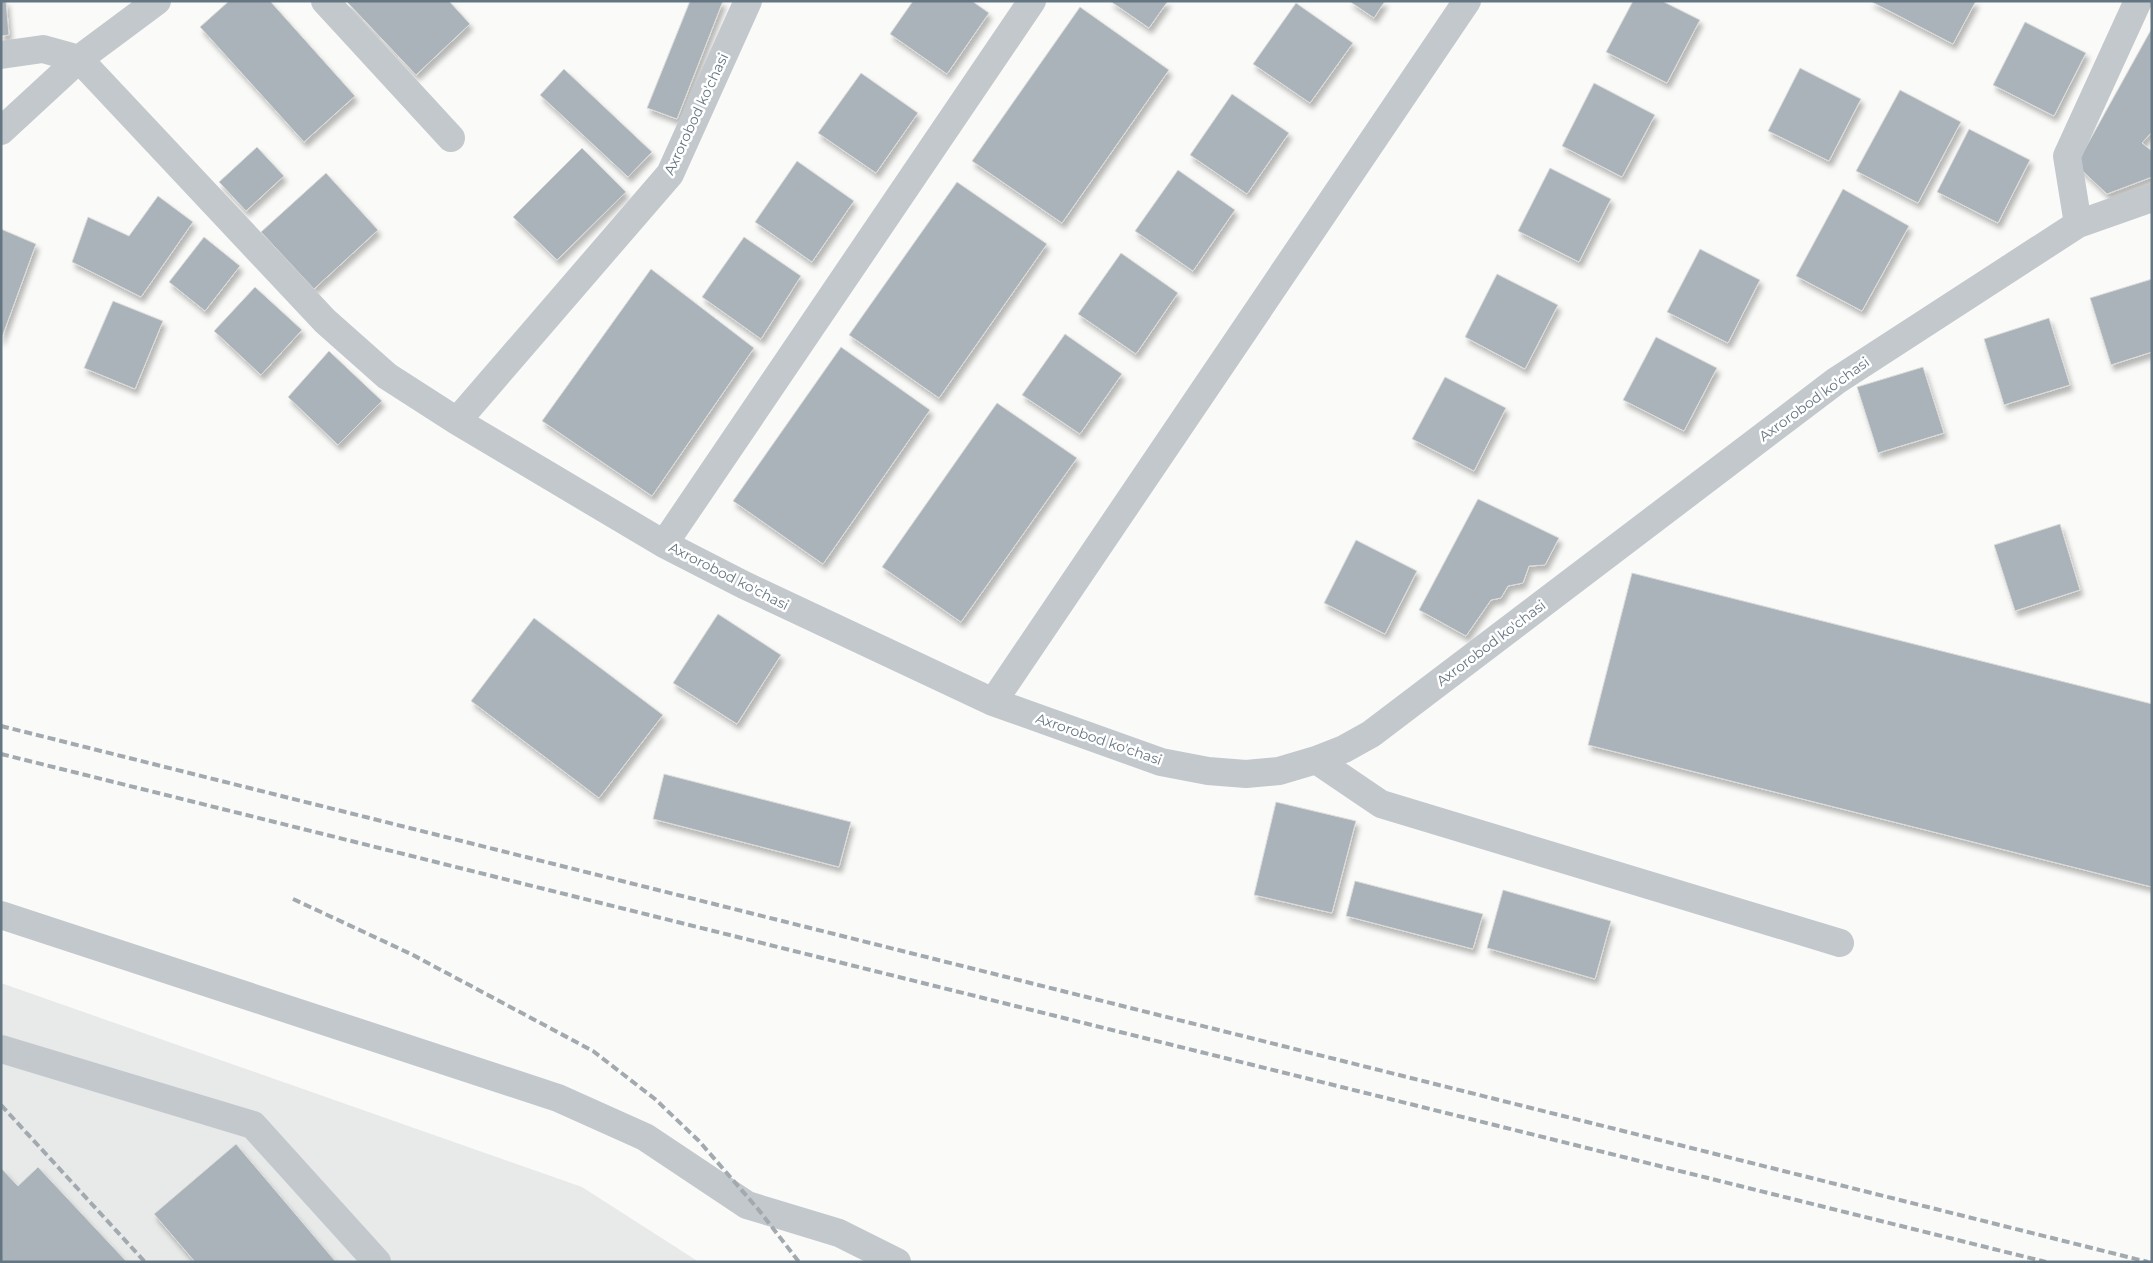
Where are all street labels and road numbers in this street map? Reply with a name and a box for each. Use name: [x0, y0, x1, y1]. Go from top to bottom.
street label: Axrorobod ko'chasi: [660, 50, 732, 178]
street label: Axrorobod ko'chasi: [1755, 353, 1873, 445]
street label: Axrorobod ko'chasi: [666, 538, 792, 614]
street label: Axrorobod ko'chasi: [1433, 596, 1549, 690]
street label: Axrorobod ko'chasi: [1034, 709, 1164, 769]

